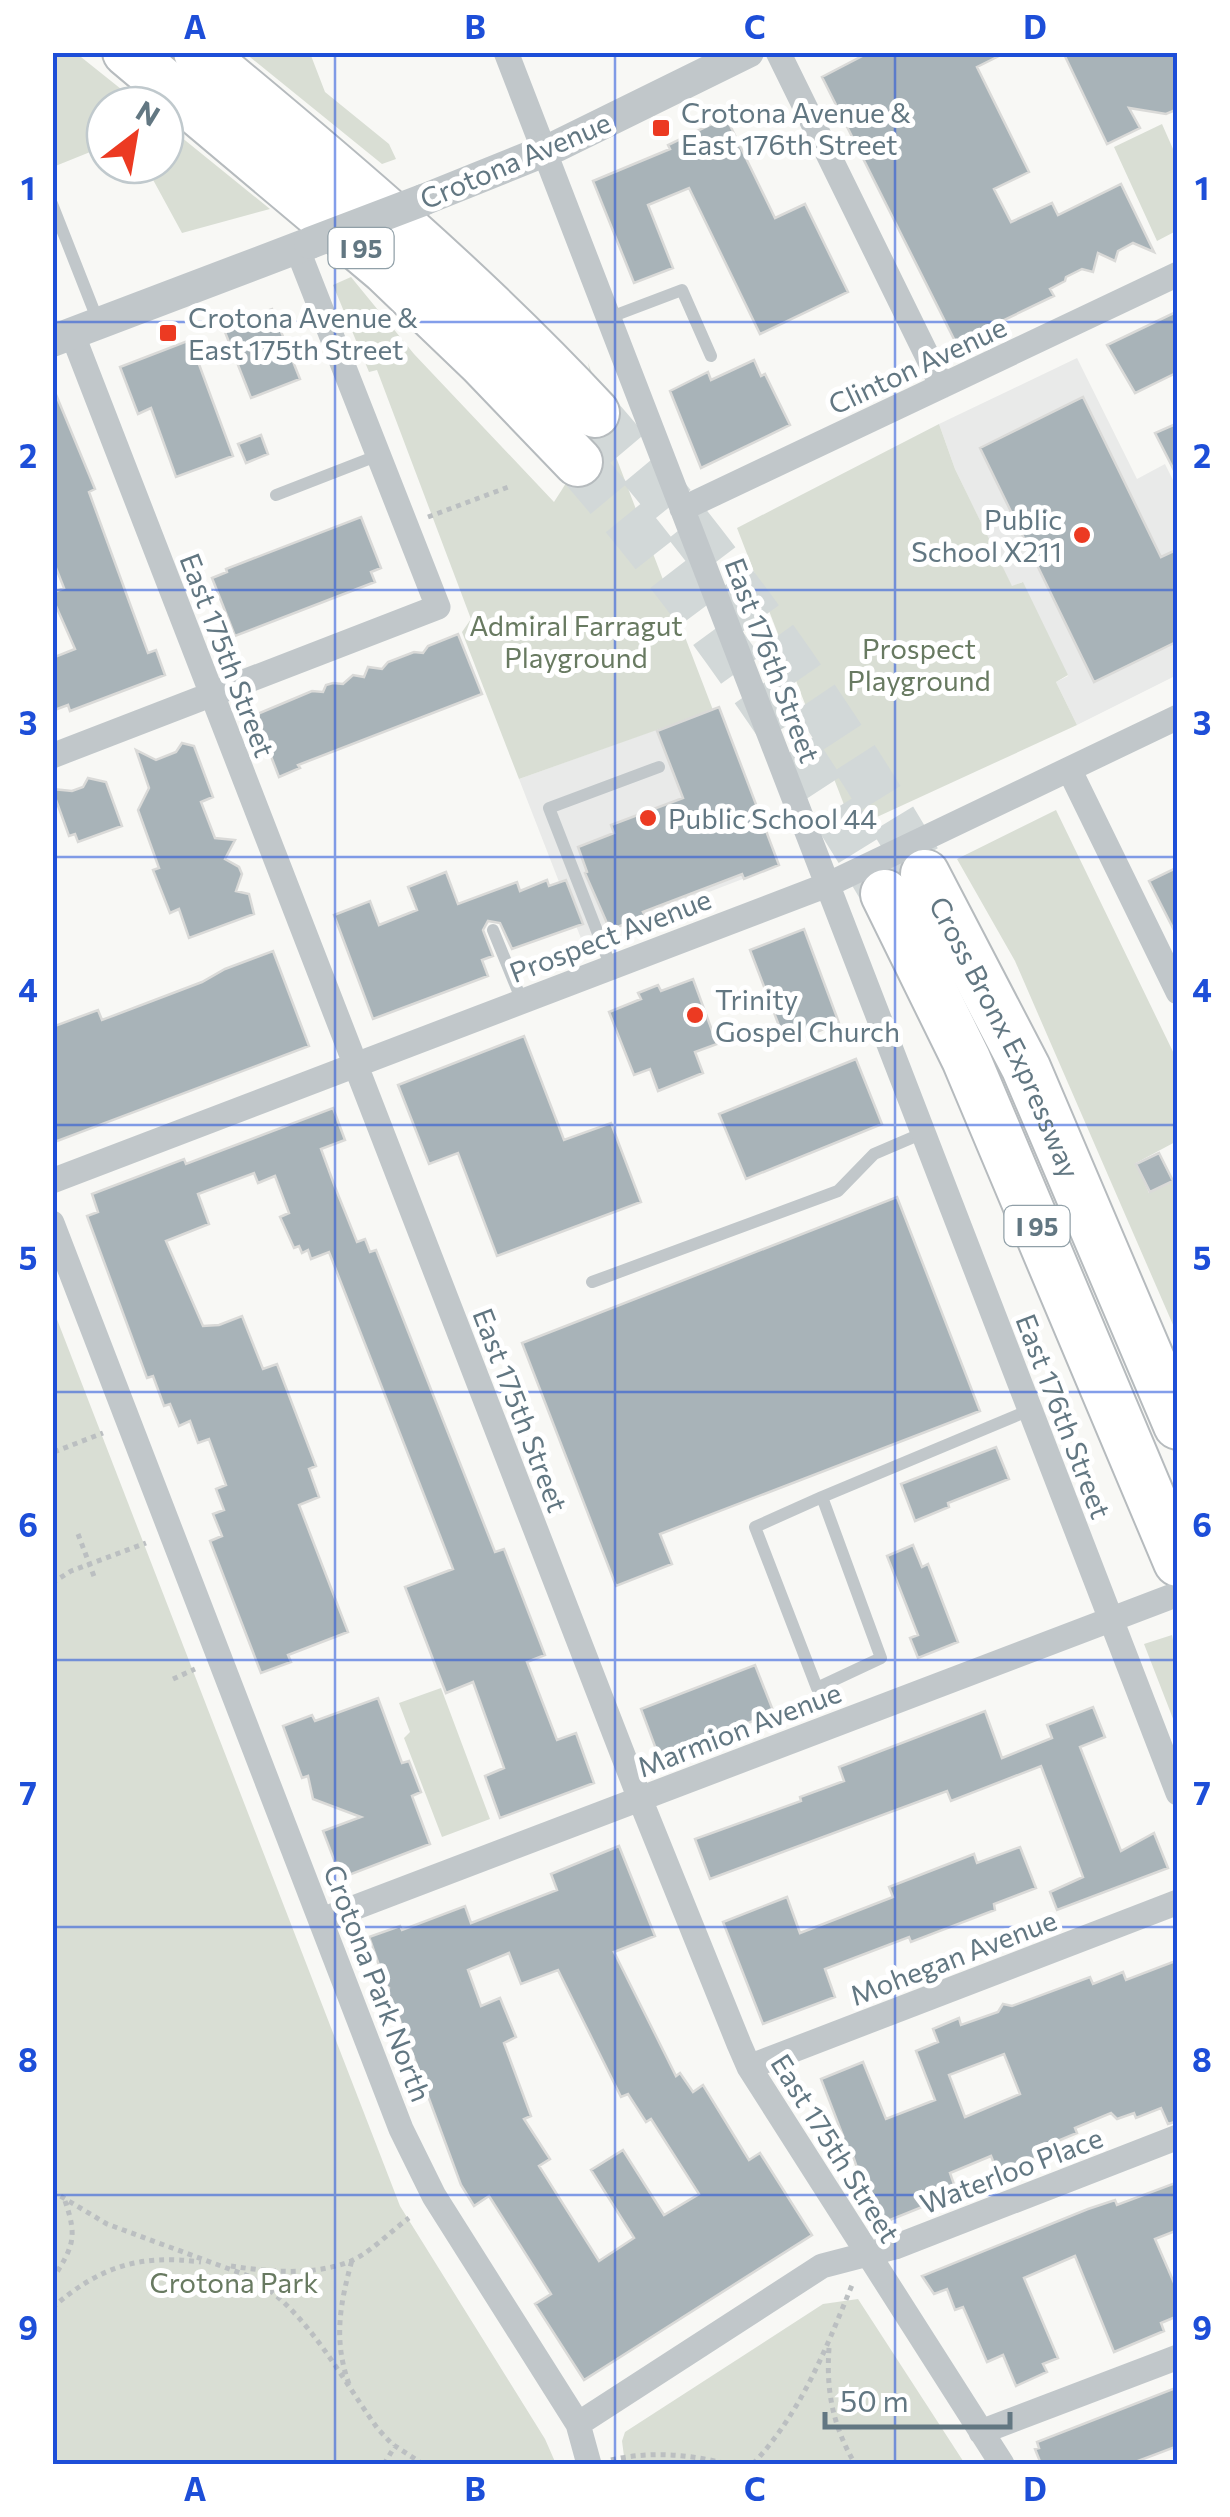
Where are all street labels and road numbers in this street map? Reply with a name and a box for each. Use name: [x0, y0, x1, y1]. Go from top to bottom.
street label: Crotona Avenue: [415, 105, 615, 215]
road number: I 95: [328, 228, 394, 268]
street label: Clinton Avenue: [823, 309, 1011, 421]
street label: East 175th Street: [174, 548, 282, 762]
street label: East 176th Street: [718, 553, 828, 767]
street label: Prospect Avenue: [505, 881, 715, 989]
street label: Cross Bronx Expressway: [923, 891, 1088, 1183]
road number: I 95: [1004, 1206, 1070, 1246]
street label: East 175th Street: [467, 1303, 575, 1517]
street label: East 176th Street: [1009, 1309, 1119, 1523]
street label: Marmion Avenue: [632, 1675, 846, 1783]
street label: Crotona Park North: [317, 1860, 439, 2106]
street label: Mohegan Avenue: [845, 1902, 1061, 2012]
street label: East 175th Street: [764, 2048, 908, 2248]
street label: Waterloo Place: [915, 2120, 1107, 2220]

